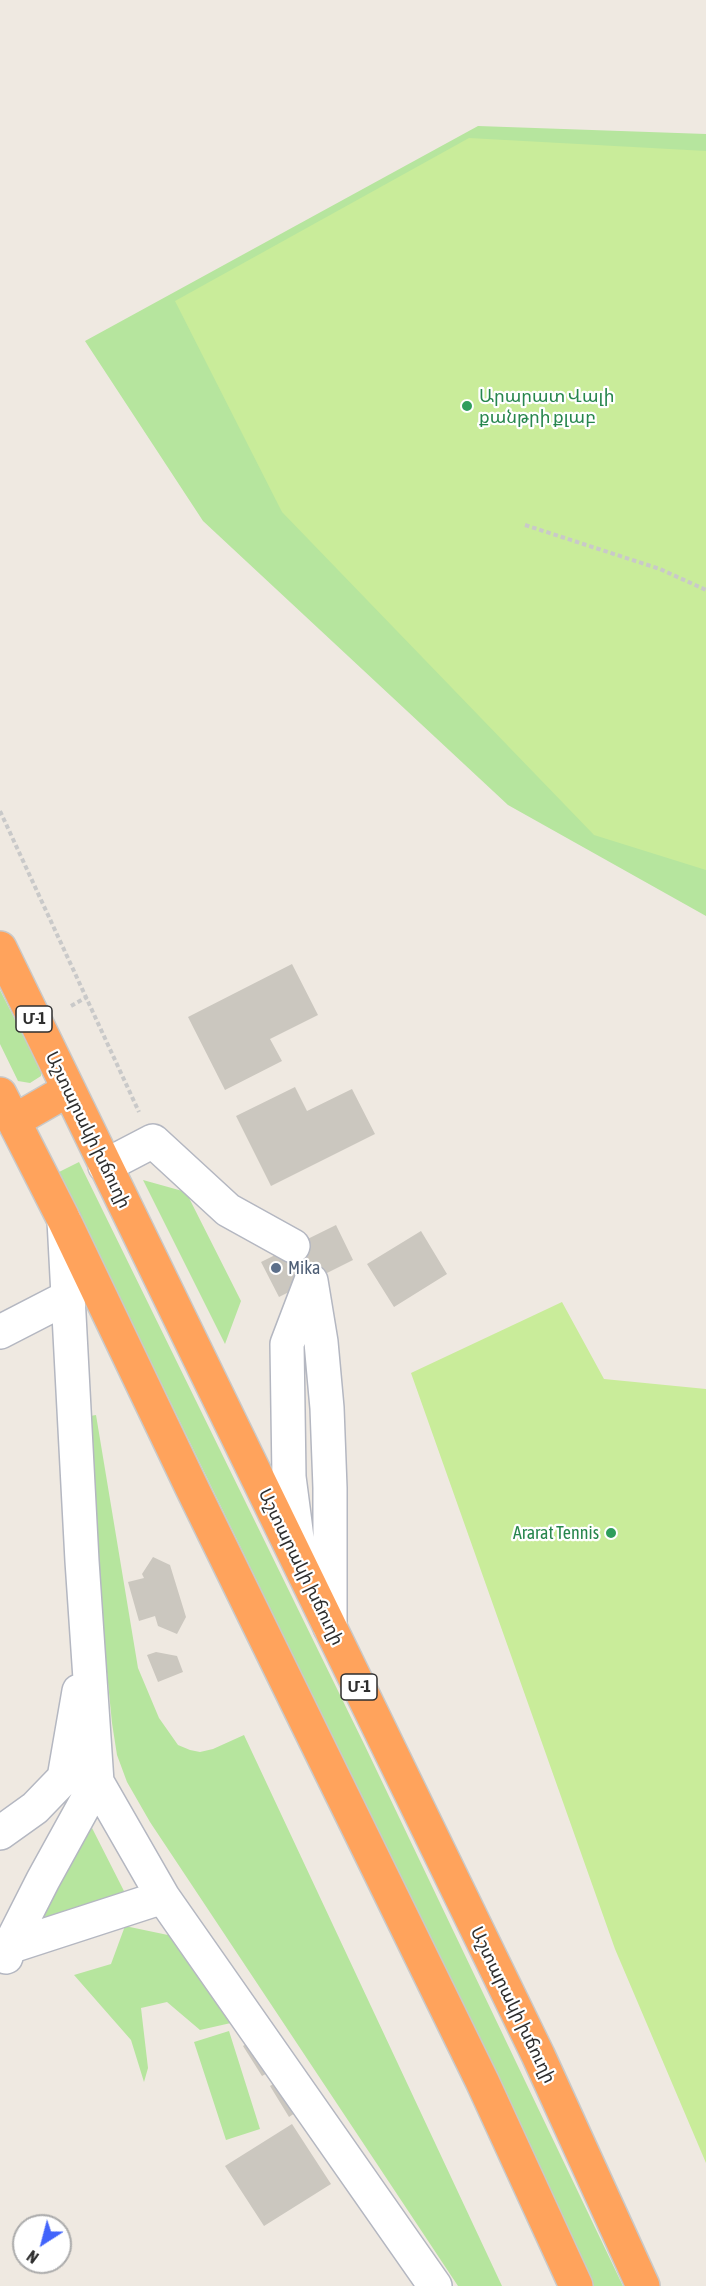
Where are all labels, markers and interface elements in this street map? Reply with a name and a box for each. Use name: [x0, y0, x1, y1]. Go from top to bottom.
place label: Արարատ Վալի քանթրի քլաբ: [479, 385, 614, 428]
marker: Արարատ Վալի քանթրի քլաբ: [460, 399, 474, 413]
road number: Մ-1: [16, 1006, 52, 1032]
street label: Աշտարակի խճուղի: [41, 1048, 135, 1212]
place label: Mika: [288, 1257, 320, 1279]
marker: Mika: [269, 1261, 283, 1275]
street label: Աշտարակի խճուղի: [254, 1485, 348, 1649]
place label: Ararat Tennis: [513, 1522, 599, 1544]
marker: Ararat Tennis: [604, 1526, 618, 1540]
road number: Մ-1: [341, 1674, 377, 1700]
street label: Աշտարակի խճուղի: [466, 1923, 560, 2087]
north arrow: [12, 2214, 72, 2274]
text: N: [23, 2247, 42, 2267]

